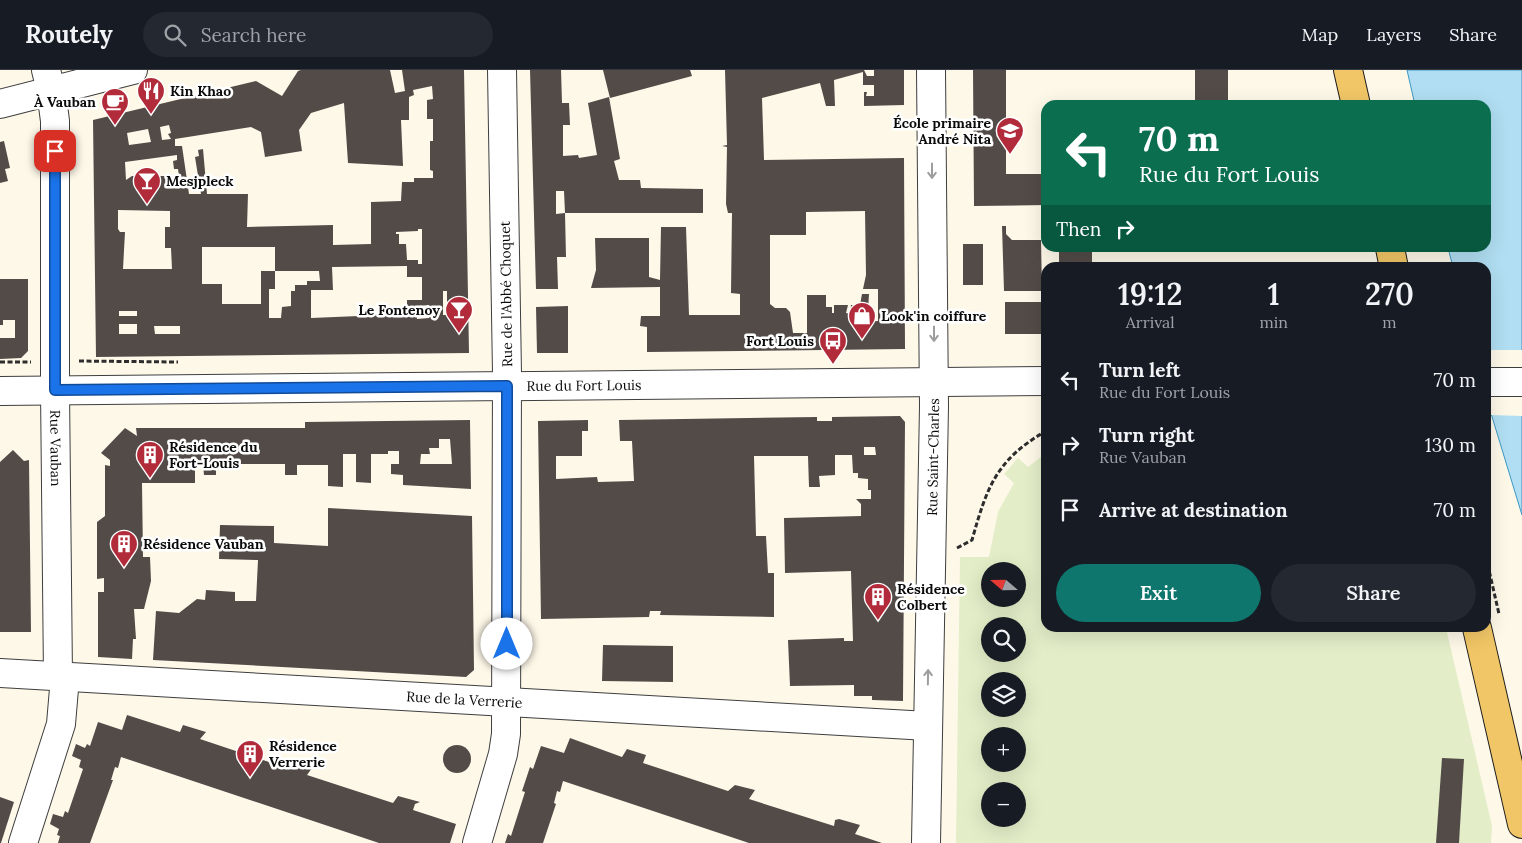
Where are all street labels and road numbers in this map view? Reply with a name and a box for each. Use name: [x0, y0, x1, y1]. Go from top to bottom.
street label: Rue de l'Abbé Choquet: [496, 220, 516, 367]
street label: Rue du Fort Louis: [526, 376, 642, 395]
street label: Rue Saint-Charles: [923, 398, 943, 516]
street label: Rue Vauban: [46, 410, 65, 487]
street label: Rue de la Verrerie: [406, 687, 523, 712]

